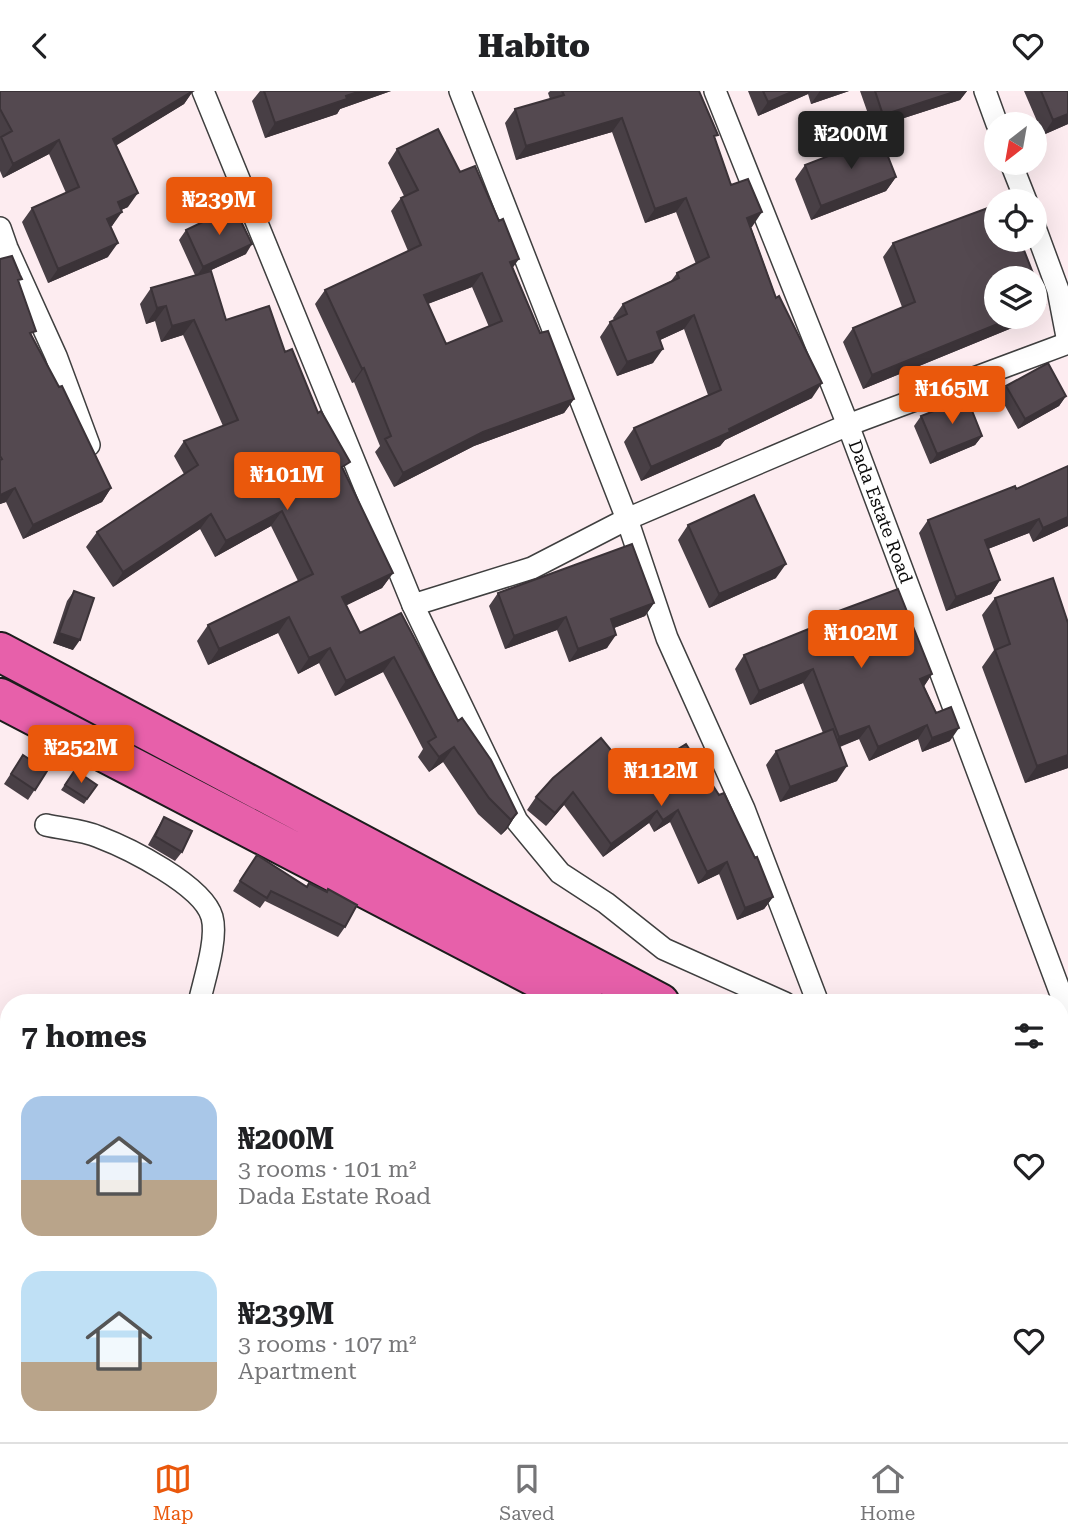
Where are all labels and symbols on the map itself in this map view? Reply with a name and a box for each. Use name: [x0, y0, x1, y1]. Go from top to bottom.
pin: ₦200M: [802, 111, 900, 171]
north arrow: [984, 112, 1046, 175]
pin: ₦239M: [170, 177, 268, 237]
pin: ₦165M: [903, 367, 1001, 426]
street label: Dada Estate Road: [845, 437, 917, 586]
pin: ₦101M: [238, 453, 336, 512]
pin: ₦102M: [812, 611, 910, 670]
pin: ₦252M: [32, 725, 130, 785]
pin: ₦112M: [612, 749, 710, 808]

